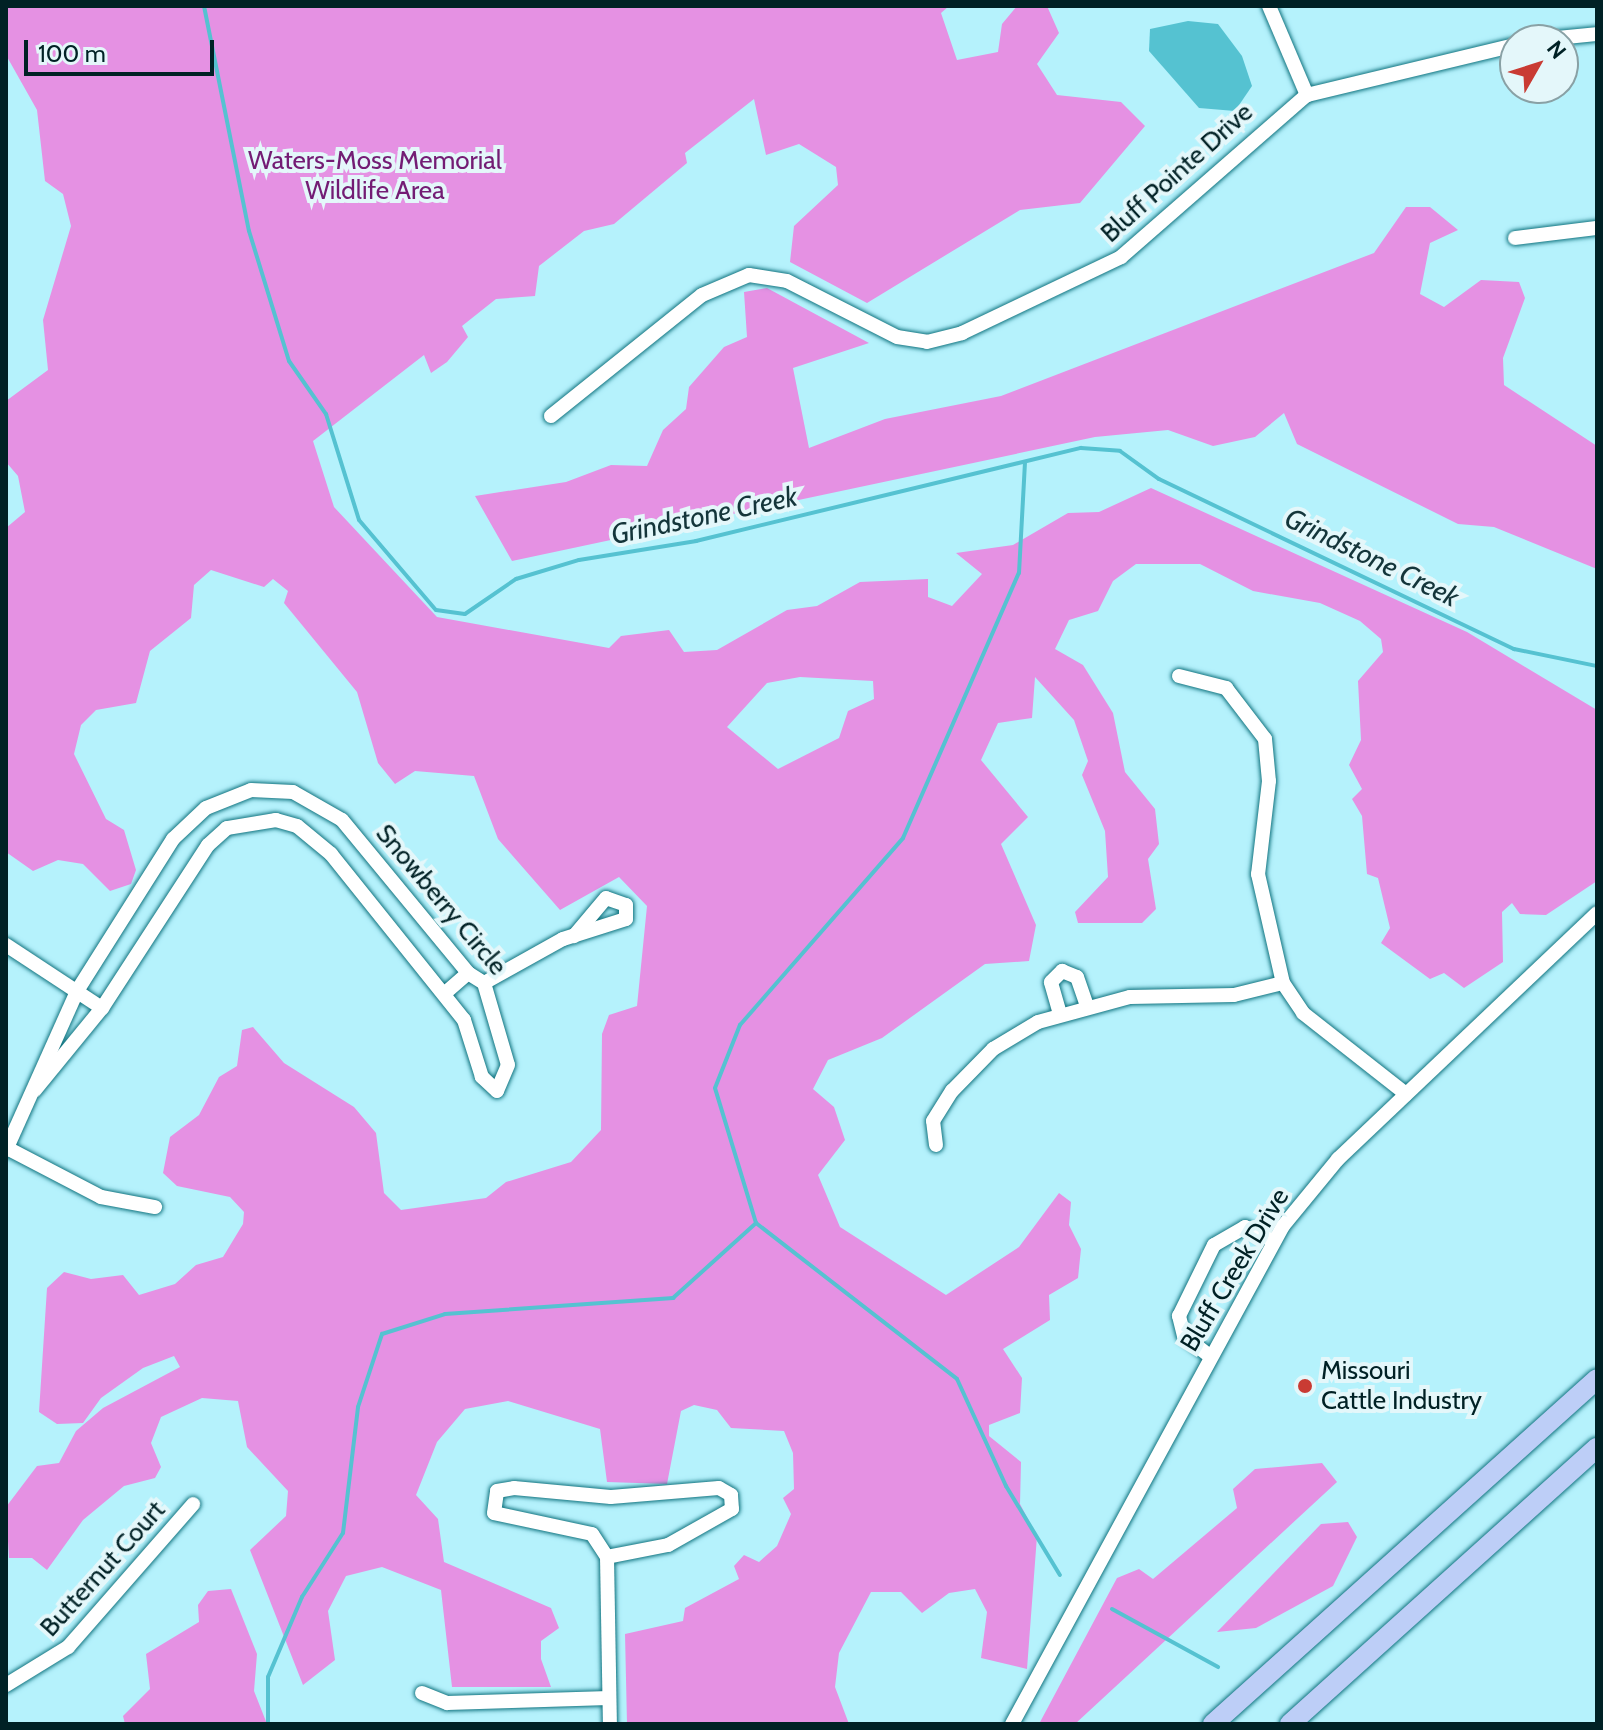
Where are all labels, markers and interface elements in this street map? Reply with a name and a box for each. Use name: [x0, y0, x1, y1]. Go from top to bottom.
scale bar: [28, 24, 218, 74]
north arrow: [1499, 24, 1579, 104]
text: N: [1541, 35, 1572, 64]
text: 100 m: [38, 39, 106, 68]
street label: Bluff Pointe Drive: [1095, 97, 1259, 249]
park label: Waters-Moss Memorial Wildlife Area: [248, 145, 502, 206]
water label: Grindstone Creek: [608, 479, 800, 551]
water label: Grindstone Creek: [1280, 500, 1464, 614]
street label: Snowberry Circle: [369, 818, 513, 982]
street label: Bluff Creek Drive: [1174, 1183, 1296, 1357]
place label: Missouri Cattle Industry: [1321, 1355, 1482, 1416]
marker: Missouri Cattle Industry: [1296, 1377, 1314, 1395]
street label: Butternut Court: [34, 1495, 172, 1643]

